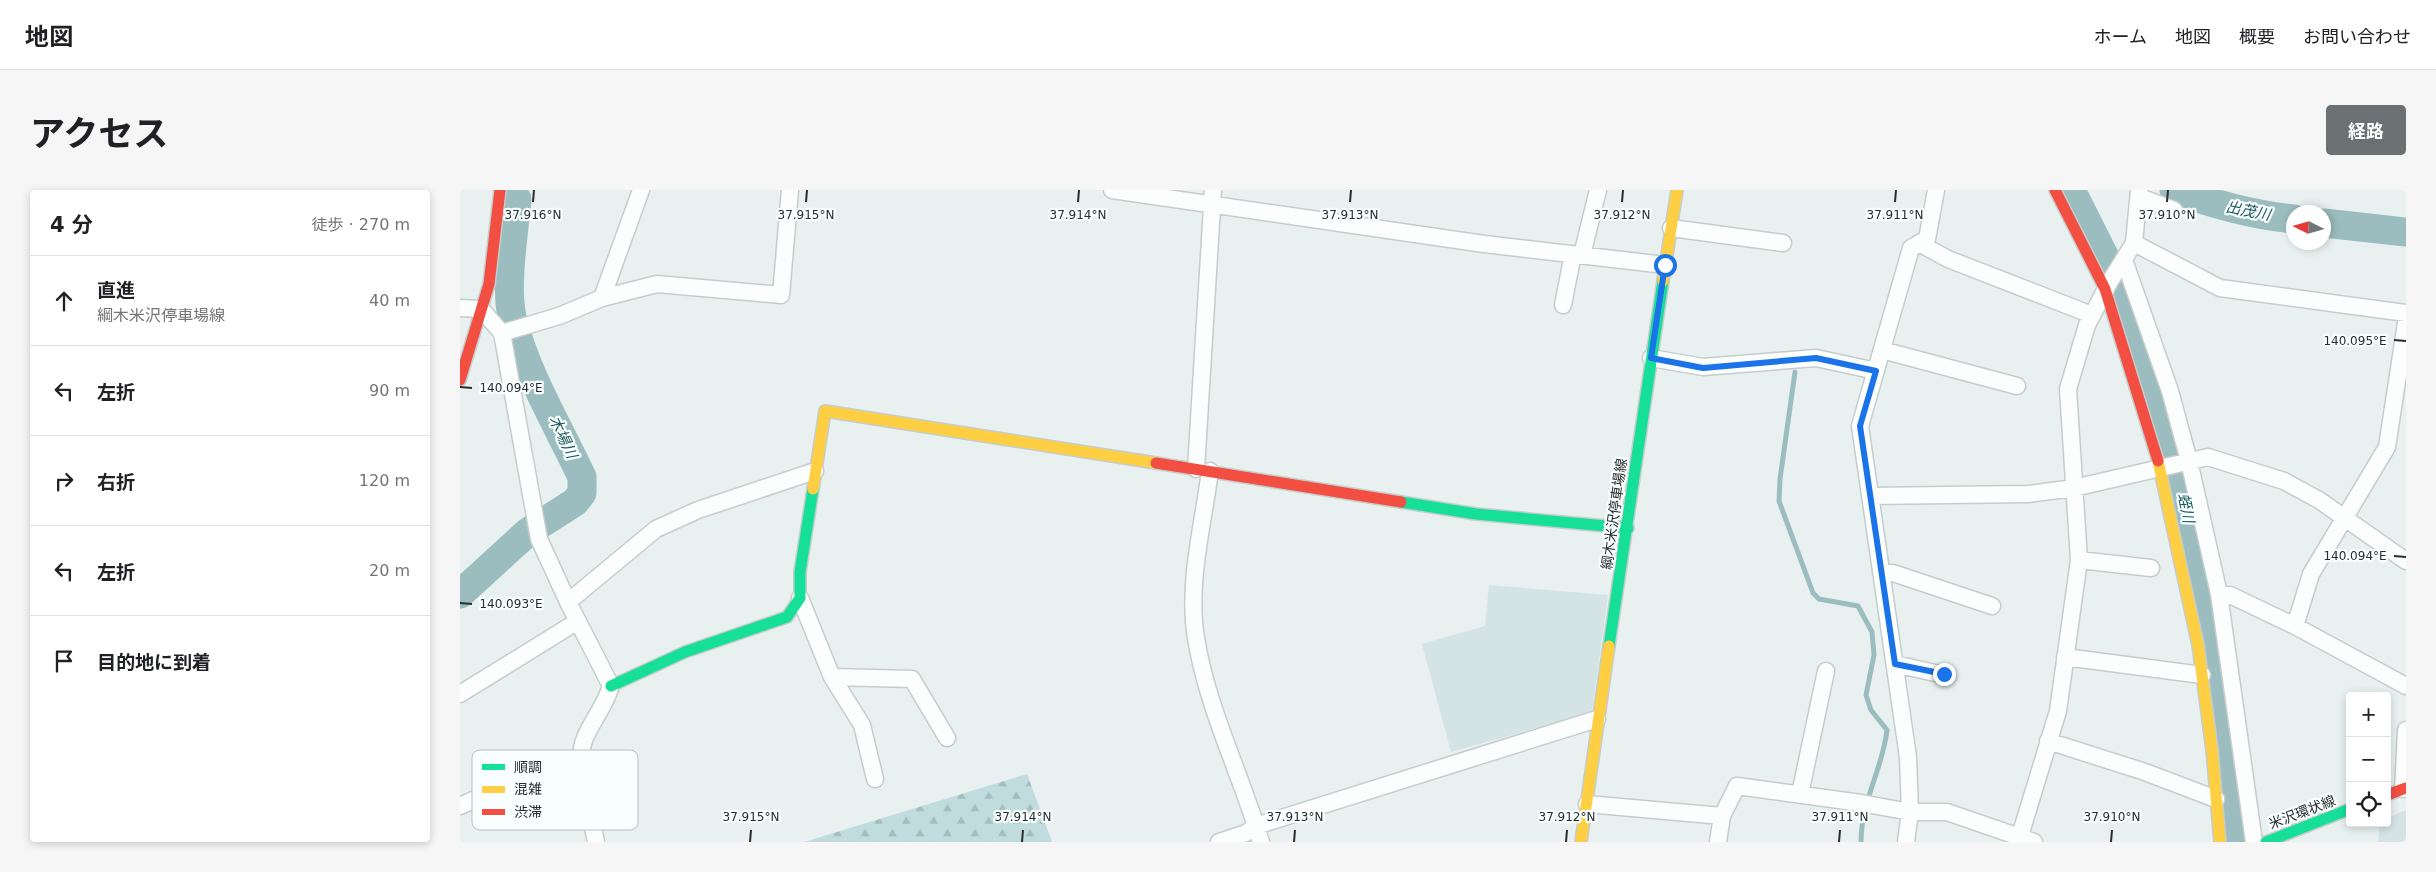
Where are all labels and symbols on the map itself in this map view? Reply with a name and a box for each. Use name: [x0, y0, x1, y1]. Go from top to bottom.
water label: 出茂川: [2224, 198, 2274, 225]
north arrow: [2286, 205, 2331, 250]
text: 37.916°N: [505, 208, 561, 222]
text: 37.915°N: [778, 208, 834, 222]
text: 37.914°N: [1050, 208, 1106, 222]
text: 37.913°N: [1322, 208, 1378, 222]
text: 37.912°N: [1594, 208, 1650, 222]
text: 37.911°N: [1867, 208, 1923, 222]
text: 37.910°N: [2139, 208, 2195, 222]
route start: [1654, 254, 1677, 277]
text: 140.095°E: [2323, 334, 2387, 348]
text: 140.094°E: [479, 381, 543, 395]
water label: 木場川: [545, 413, 582, 463]
street label: 綱木米沢停車場線: [1598, 457, 1630, 571]
water label: 蛭川: [2174, 491, 2198, 526]
text: 140.094°E: [2323, 549, 2387, 563]
text: 140.093°E: [479, 597, 543, 611]
route end: [1933, 663, 1956, 686]
legend: [472, 750, 638, 830]
text: 順調: [514, 759, 542, 775]
text: 混雑: [514, 781, 542, 797]
street label: 米沢環状線: [2266, 792, 2338, 832]
text: 渋滞: [514, 804, 542, 820]
text: 37.915°N: [723, 810, 779, 824]
text: 37.914°N: [995, 810, 1051, 824]
text: 37.913°N: [1267, 810, 1323, 824]
text: 37.912°N: [1539, 810, 1595, 824]
text: 37.911°N: [1812, 810, 1868, 824]
text: 37.910°N: [2084, 810, 2140, 824]

